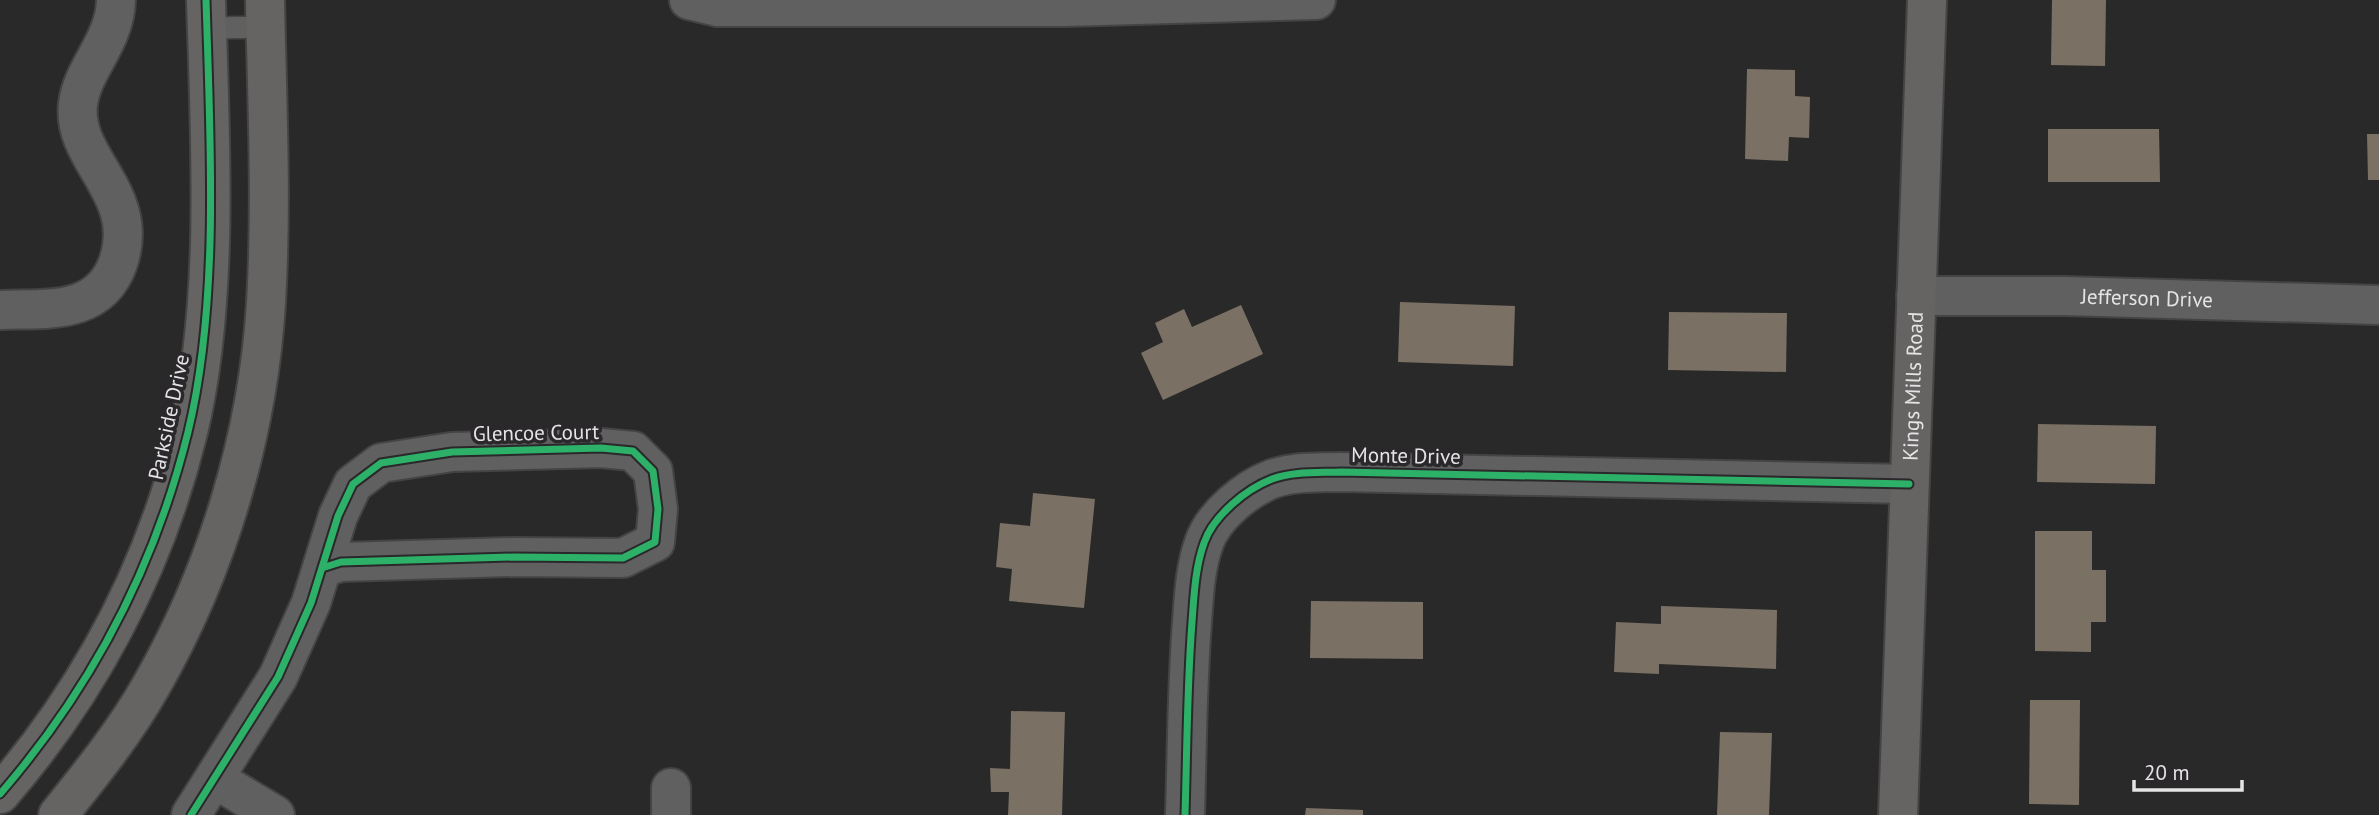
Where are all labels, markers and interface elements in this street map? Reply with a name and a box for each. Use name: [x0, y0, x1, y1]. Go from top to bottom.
street label: Jefferson Drive: [2080, 282, 2213, 313]
street label: Kings Mills Road: [1897, 311, 1929, 461]
street label: Parkside Drive: [142, 352, 195, 482]
street label: Glencoe Court: [473, 418, 599, 447]
street label: Monte Drive: [1351, 441, 1461, 470]
scale bar: [2134, 748, 2242, 792]
text: 20 m: [2144, 759, 2190, 786]

